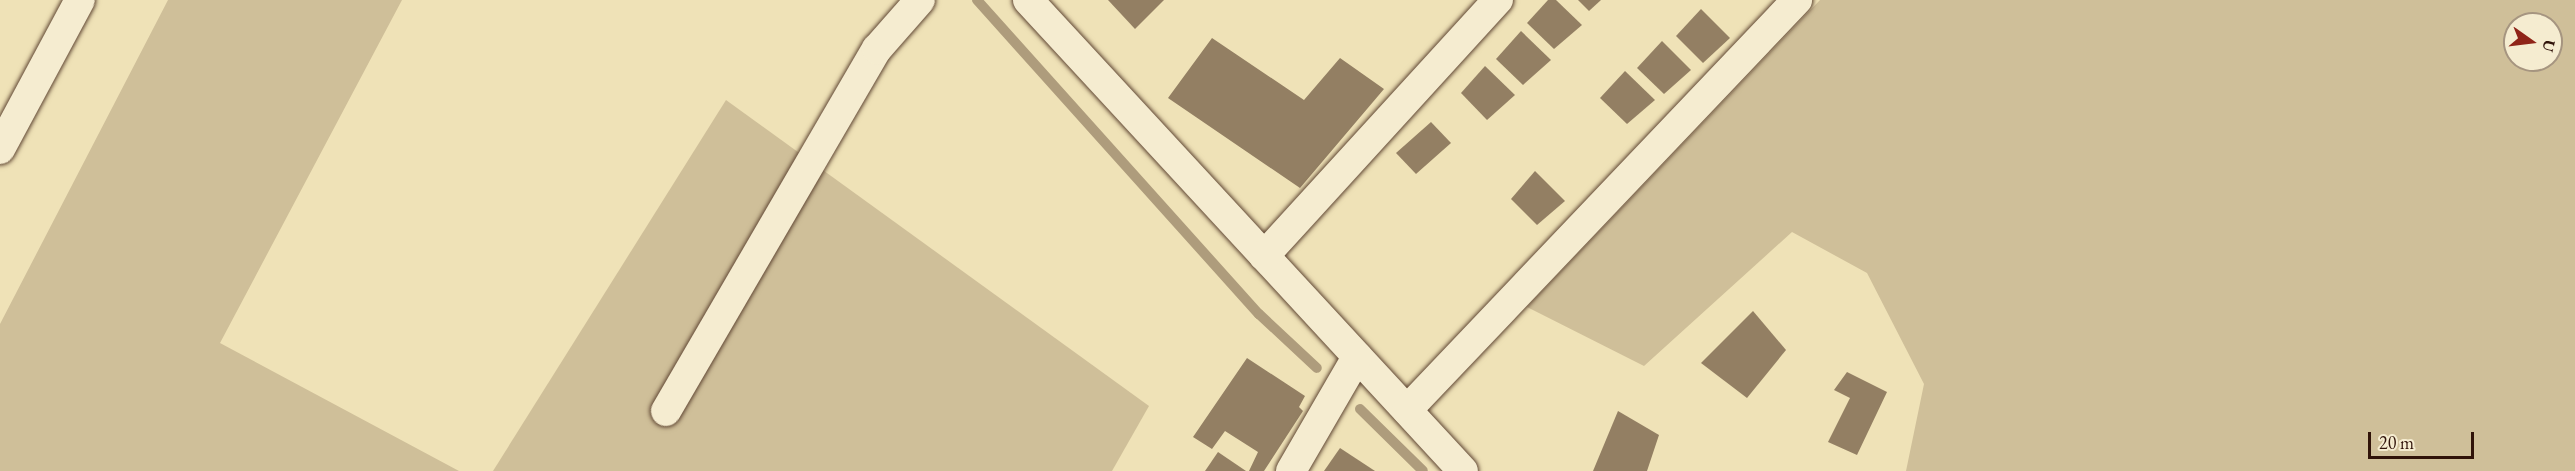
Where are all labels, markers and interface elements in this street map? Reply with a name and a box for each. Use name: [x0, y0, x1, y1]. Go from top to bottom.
north arrow: [2503, 12, 2563, 72]
text: U: [2537, 38, 2561, 54]
scale bar: [2371, 420, 2478, 458]
text: 20 m: [2379, 431, 2414, 454]

